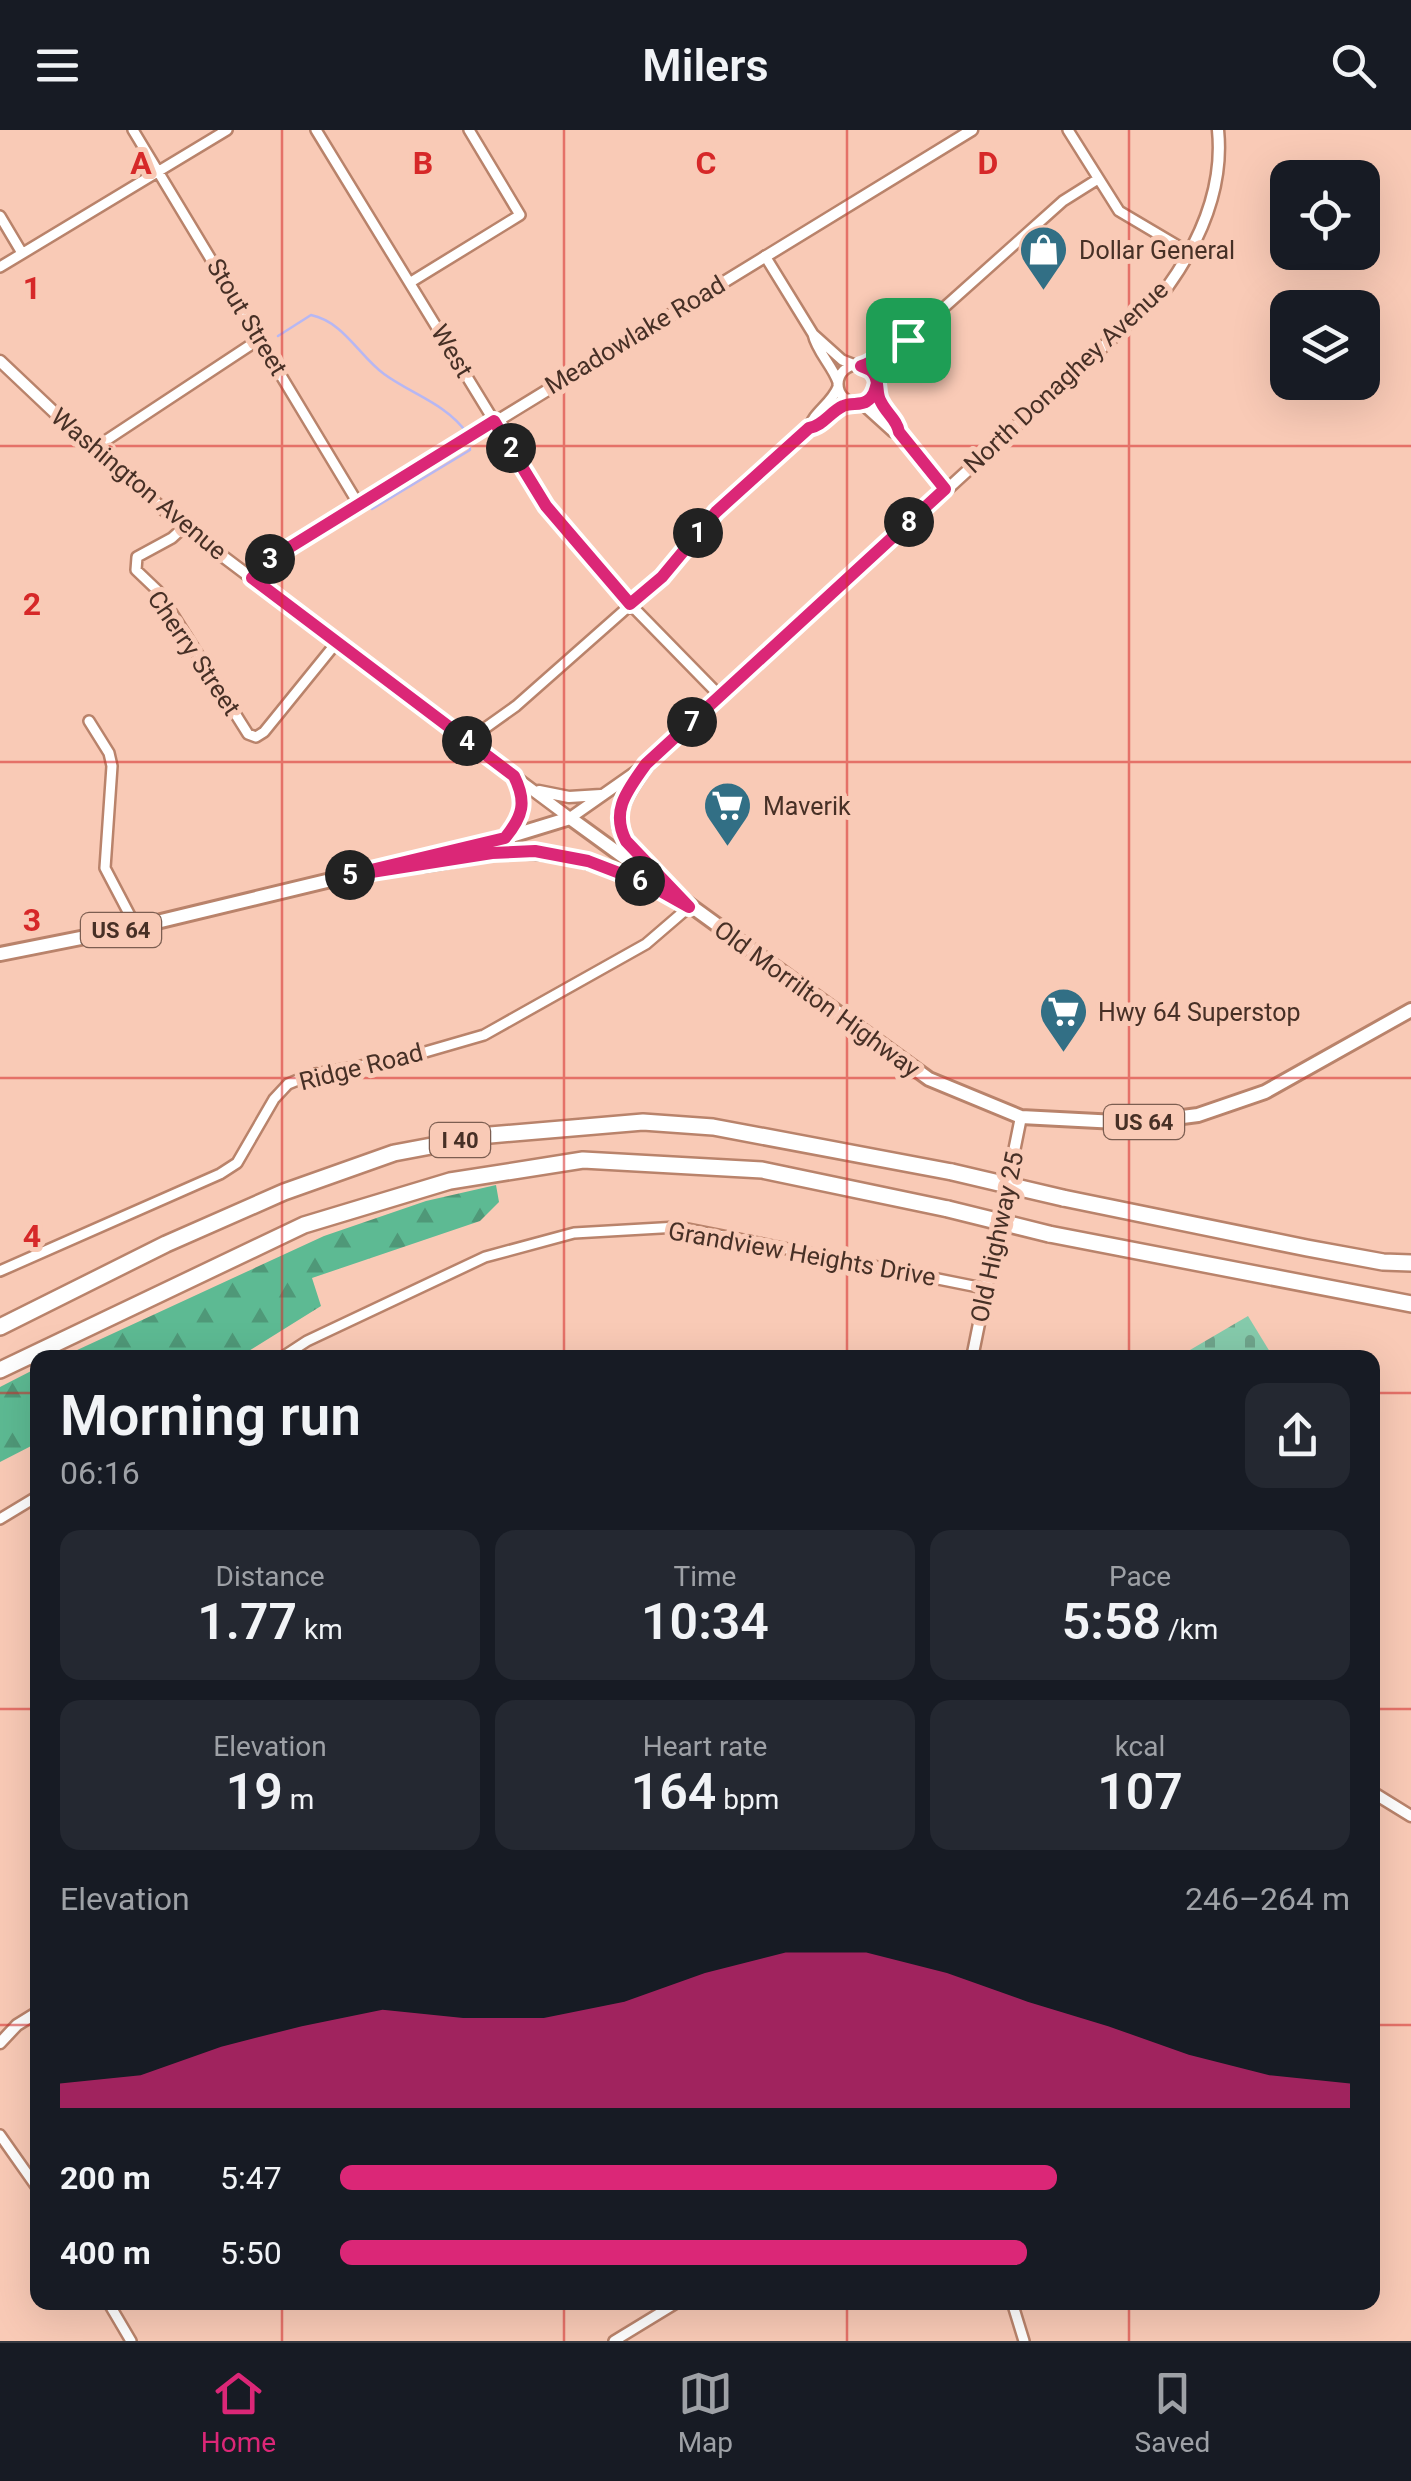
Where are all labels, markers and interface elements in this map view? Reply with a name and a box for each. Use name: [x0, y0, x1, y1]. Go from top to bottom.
icon: menu: [30, 38, 85, 93]
icon: search: [1326, 38, 1381, 93]
text: Milers: [642, 39, 769, 92]
text: A: [130, 144, 152, 182]
text: B: [413, 144, 433, 182]
text: C: [696, 144, 716, 182]
text: D: [978, 144, 998, 182]
map controls: [1270, 160, 1380, 400]
button: locate: [1270, 160, 1380, 270]
shop icon: Dollar General: [1018, 224, 1070, 292]
place label: Dollar General: [1079, 236, 1235, 265]
street label: Stout Street: [201, 253, 293, 381]
text: 1: [23, 269, 41, 307]
street label: Meadowlake Road: [540, 270, 730, 400]
street label: North Donaghey Avenue: [958, 275, 1174, 479]
button: layers: [1270, 290, 1380, 400]
pin: [866, 298, 951, 383]
icon: arrive: [881, 313, 936, 368]
street label: West: [425, 319, 479, 383]
street label: Washington Avenue: [45, 402, 233, 566]
pin: 2: [486, 423, 536, 473]
text: 2: [503, 431, 519, 464]
pin: 8: [884, 497, 934, 547]
text: 8: [901, 505, 917, 538]
pin: 1: [673, 508, 723, 558]
text: 1: [690, 516, 706, 549]
pin: 3: [245, 534, 295, 584]
text: 3: [262, 542, 278, 575]
text: 2: [23, 585, 41, 623]
street label: Cherry Street: [142, 585, 246, 721]
pin: 7: [667, 697, 717, 747]
text: 7: [684, 705, 700, 738]
pin: 4: [442, 716, 492, 766]
text: 4: [459, 724, 475, 757]
supermarket icon: Maverik: [702, 780, 754, 848]
place label: Maverik: [763, 792, 851, 821]
pin: 5: [325, 850, 375, 900]
pin: 6: [615, 856, 665, 906]
text: 5: [342, 858, 358, 891]
text: 6: [632, 864, 648, 897]
text: 3: [23, 901, 41, 939]
road number: US 64: [81, 913, 161, 947]
street label: Old Morrilton Highway: [709, 915, 925, 1083]
supermarket icon: Hwy 64 Superstop: [1037, 986, 1089, 1054]
place label: Hwy 64 Superstop: [1098, 998, 1300, 1027]
street label: Ridge Road: [296, 1038, 426, 1096]
road number: US 64: [1104, 1105, 1184, 1139]
road number: I 40: [430, 1123, 490, 1157]
street label: Old Highway 25: [965, 1149, 1029, 1325]
street label: Grandview Heights Drive: [666, 1216, 938, 1292]
text: 4: [23, 1217, 41, 1255]
button: share: [1245, 1383, 1350, 1488]
text: Morning run: [60, 1384, 361, 1448]
text: 06:16: [60, 1454, 140, 1492]
text: Distance: [216, 1560, 325, 1593]
text: Time: [674, 1560, 736, 1593]
text: Pace: [1109, 1560, 1171, 1593]
text: 1.77: [197, 1593, 297, 1651]
text: 10:34: [641, 1593, 769, 1651]
text: 5:58: [1062, 1593, 1161, 1651]
text: km: [297, 1613, 343, 1646]
text: /km: [1161, 1613, 1218, 1646]
text: Elevation: [213, 1730, 327, 1763]
text: Heart rate: [643, 1730, 767, 1763]
text: kcal: [1115, 1730, 1165, 1763]
text: 19: [226, 1763, 283, 1821]
text: 164: [631, 1763, 716, 1821]
text: 107: [1097, 1763, 1183, 1821]
text: m: [283, 1783, 314, 1816]
text: bpm: [716, 1783, 779, 1816]
text: Elevation: [60, 1880, 190, 1918]
text: 246–264 m: [1185, 1880, 1350, 1918]
text: 200 m: [60, 2159, 151, 2197]
text: 5:47: [220, 2159, 282, 2197]
text: 400 m: [60, 2234, 151, 2272]
text: 5:50: [220, 2234, 282, 2272]
tab: Home: [201, 2366, 276, 2459]
tab: Map: [678, 2366, 733, 2459]
tab: Saved: [1135, 2366, 1210, 2459]

